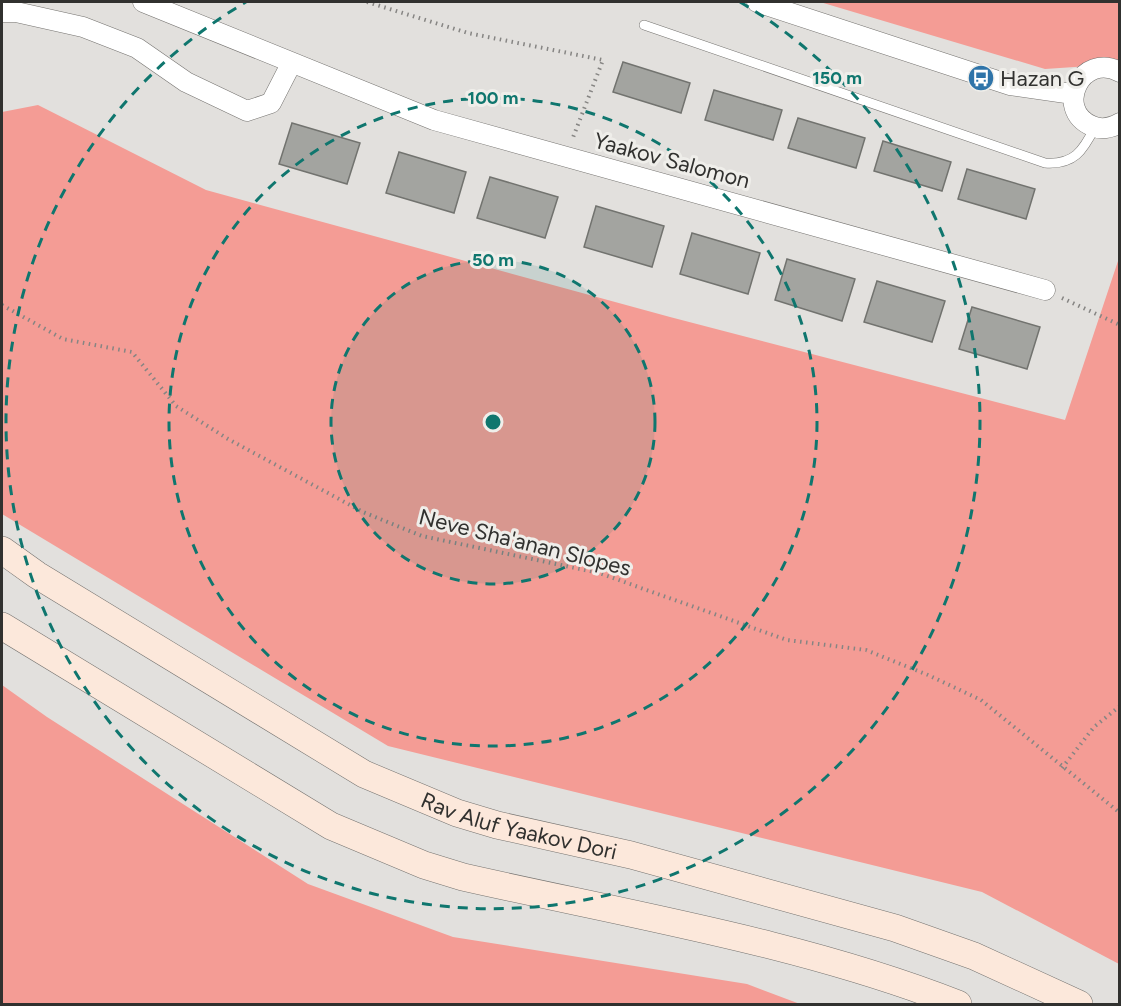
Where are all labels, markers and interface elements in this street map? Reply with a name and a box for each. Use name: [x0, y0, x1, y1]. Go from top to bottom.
bus stop icon: Hazan G: [966, 63, 996, 93]
place label: Hazan G: [1000, 65, 1084, 92]
text: 150 m: [812, 67, 862, 89]
text: 100 m: [468, 87, 518, 109]
street label: Yaakov Salomon: [591, 127, 753, 194]
text: 50 m: [472, 249, 514, 271]
centre of rings: [483, 412, 503, 432]
street label: Neve Sha'anan Slopes: [416, 503, 634, 582]
street label: Rav Aluf Yaakov Dori: [417, 786, 619, 865]

